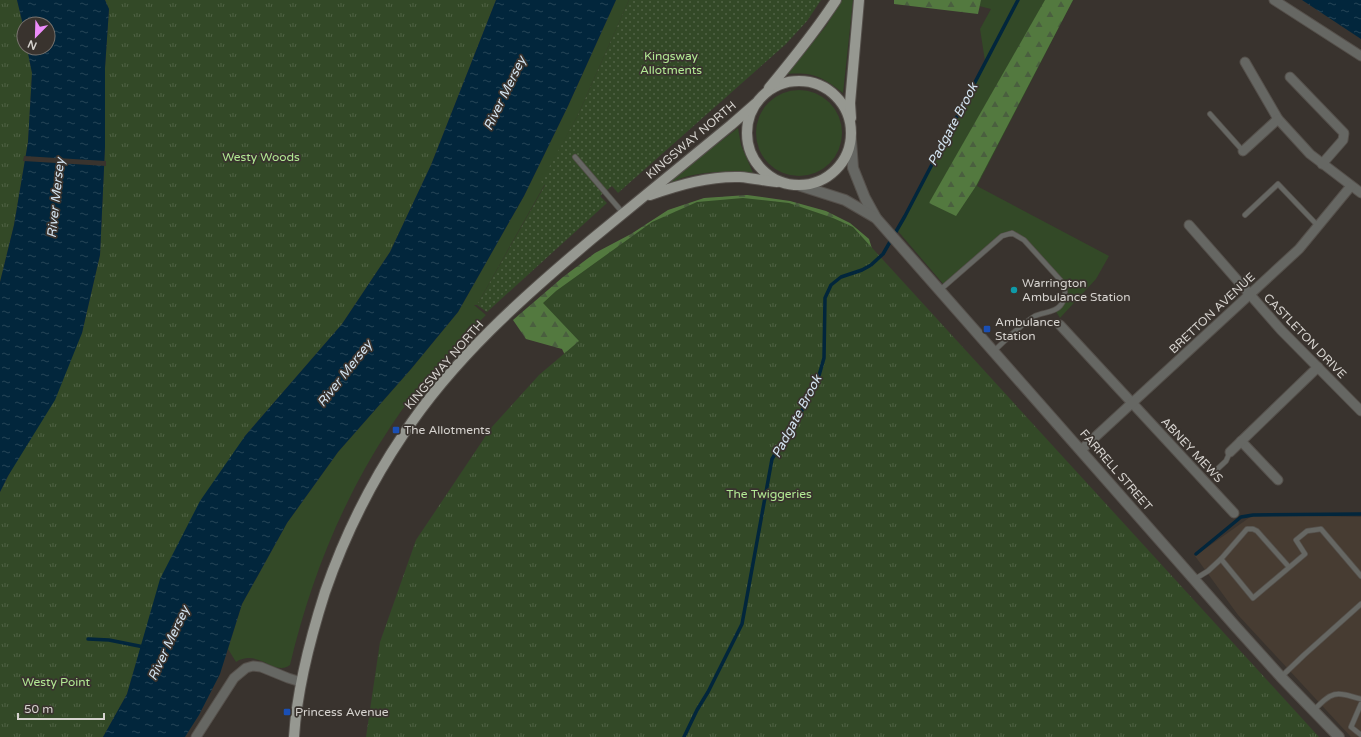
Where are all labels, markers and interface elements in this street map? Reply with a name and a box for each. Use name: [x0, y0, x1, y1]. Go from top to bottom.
north arrow: [16, 16, 56, 56]
text: N: [26, 37, 39, 52]
park label: Kingsway Allotments: [640, 49, 702, 77]
water label: River Mersey: [480, 52, 531, 133]
water label: Padgate Brook: [924, 80, 982, 169]
street label: KINGSWAY NORTH: [643, 98, 739, 182]
park label: Westy Woods: [222, 150, 300, 164]
water label: River Mersey: [44, 155, 68, 239]
street label: BRETTON AVENUE: [1166, 269, 1258, 356]
place label: Warrington Ambulance Station: [1022, 276, 1131, 304]
marker: Warrington Ambulance Station: [1009, 285, 1019, 295]
street label: CASTLETON DRIVE: [1261, 291, 1349, 382]
place label: Ambulance Station: [995, 315, 1060, 343]
street label: KINGSWAY NORTH: [402, 318, 486, 412]
marker: Ambulance Station: [982, 324, 992, 334]
water label: River Mersey: [314, 335, 377, 410]
water label: Padgate Brook: [768, 372, 826, 461]
street label: ABNEY MEWS: [1158, 414, 1226, 486]
place label: The Allotments: [404, 423, 491, 437]
marker: The Allotments: [391, 425, 401, 435]
street label: FARRELL STREET: [1077, 427, 1155, 514]
park label: The Twiggeries: [726, 487, 812, 501]
water label: River Mersey: [145, 602, 194, 683]
park label: Westy Point: [22, 675, 90, 689]
scale bar: [18, 695, 104, 721]
text: 50 m: [24, 702, 53, 716]
place label: Princess Avenue: [295, 705, 389, 719]
marker: Princess Avenue: [282, 707, 292, 717]

